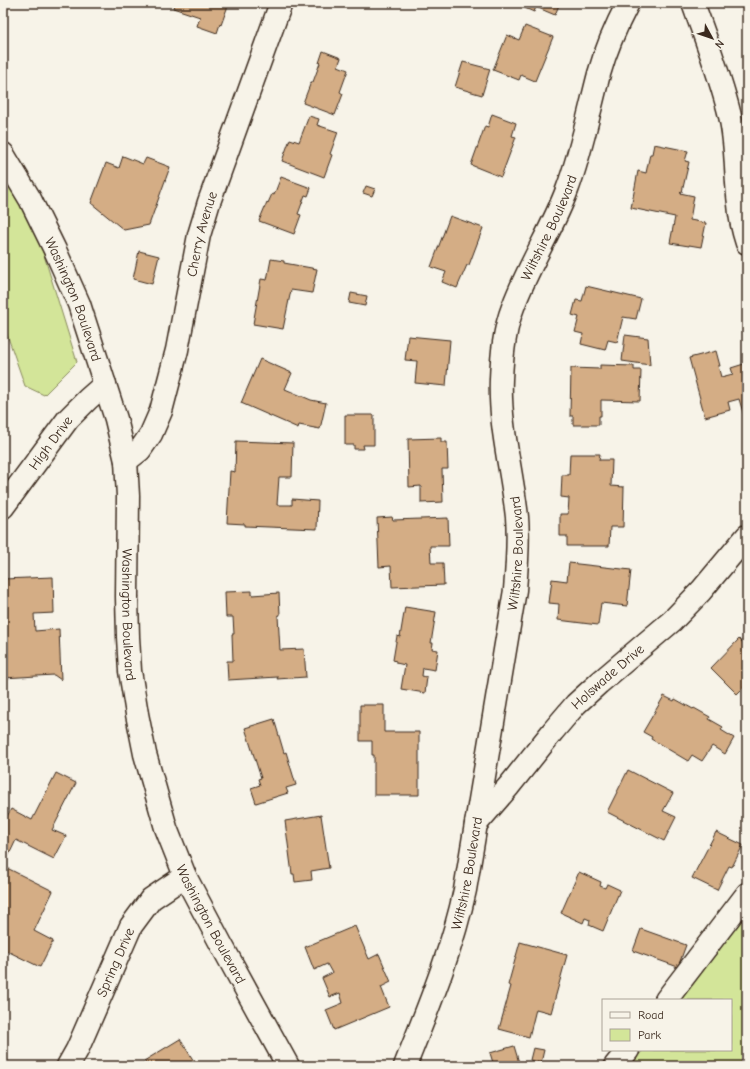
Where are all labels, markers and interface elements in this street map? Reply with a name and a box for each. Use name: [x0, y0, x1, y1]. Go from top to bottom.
north arrow: [692, 18, 732, 58]
text: N: [712, 37, 727, 51]
street label: Wiltshire Boulevard: [517, 173, 581, 283]
street label: Cherry Avenue: [183, 189, 221, 278]
street label: Washington Boulevard: [41, 234, 105, 364]
street label: High Drive: [25, 413, 77, 473]
street label: Wiltshire Boulevard: [504, 495, 527, 612]
street label: Washington Boulevard: [118, 548, 139, 682]
street label: Holswade Drive: [568, 641, 648, 713]
street label: Wiltshire Boulevard: [447, 816, 486, 932]
street label: Washington Boulevard: [172, 862, 249, 987]
street label: Spring Drive: [93, 925, 138, 1000]
legend: [602, 999, 732, 1051]
text: Road: [638, 1008, 664, 1022]
text: Park: [638, 1028, 661, 1042]

